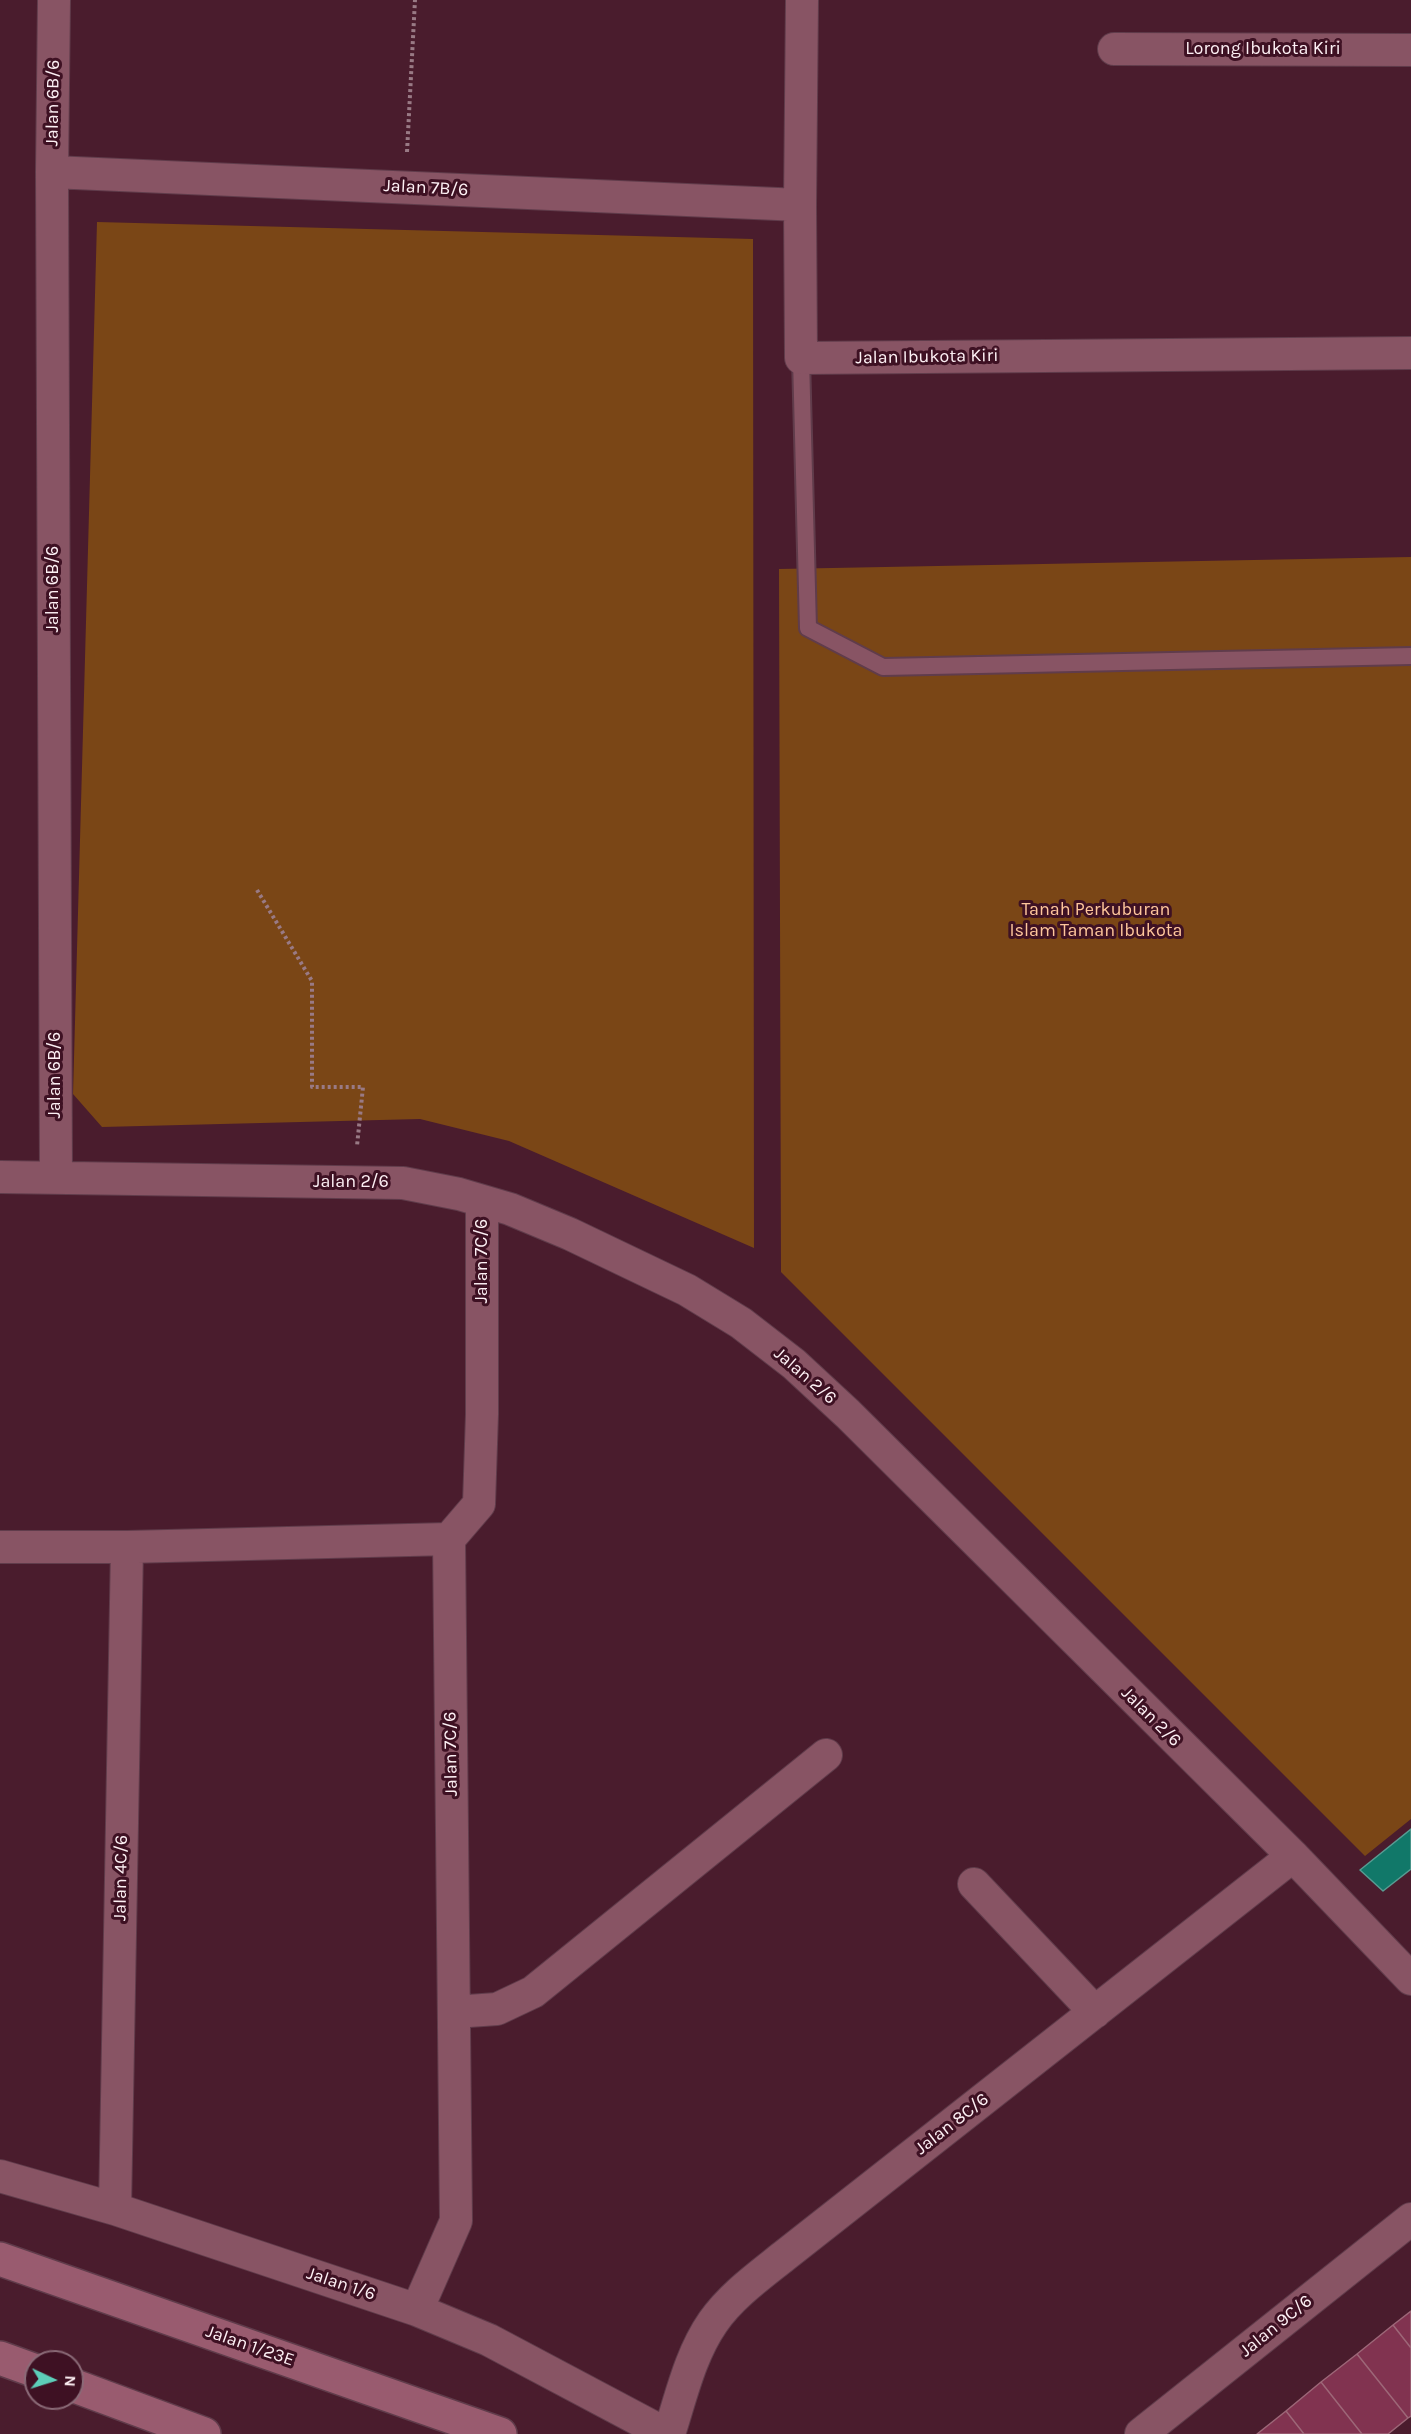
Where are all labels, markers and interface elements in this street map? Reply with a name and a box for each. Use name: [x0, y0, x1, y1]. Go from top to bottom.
street label: Lorong Ibukota Kiri: [1185, 38, 1341, 60]
street label: Jalan 6B/6: [41, 59, 65, 147]
street label: Jalan 7B/6: [383, 175, 469, 201]
street label: Jalan Ibukota Kiri: [855, 345, 999, 369]
street label: Jalan 6B/6: [42, 546, 64, 632]
park label: Tanah Perkuburan Islam Taman Ibukota: [1009, 899, 1183, 942]
street label: Jalan 6B/6: [44, 1032, 66, 1118]
street label: Jalan 2/6: [313, 1171, 389, 1193]
street label: Jalan 7C/6: [471, 1219, 493, 1303]
street label: Jalan 2/6: [769, 1343, 841, 1409]
street label: Jalan 2/6: [1117, 1683, 1185, 1751]
street label: Jalan 7C/6: [439, 1711, 463, 1797]
street label: Jalan 4C/6: [109, 1835, 133, 1921]
street label: Jalan 8C/6: [911, 2089, 993, 2159]
street label: Jalan 1/6: [304, 2263, 378, 2305]
street label: Jalan 9C/6: [1235, 2290, 1317, 2362]
street label: Jalan 1/23E: [203, 2321, 297, 2371]
north arrow: [24, 2350, 84, 2410]
text: N: [61, 2375, 80, 2388]

